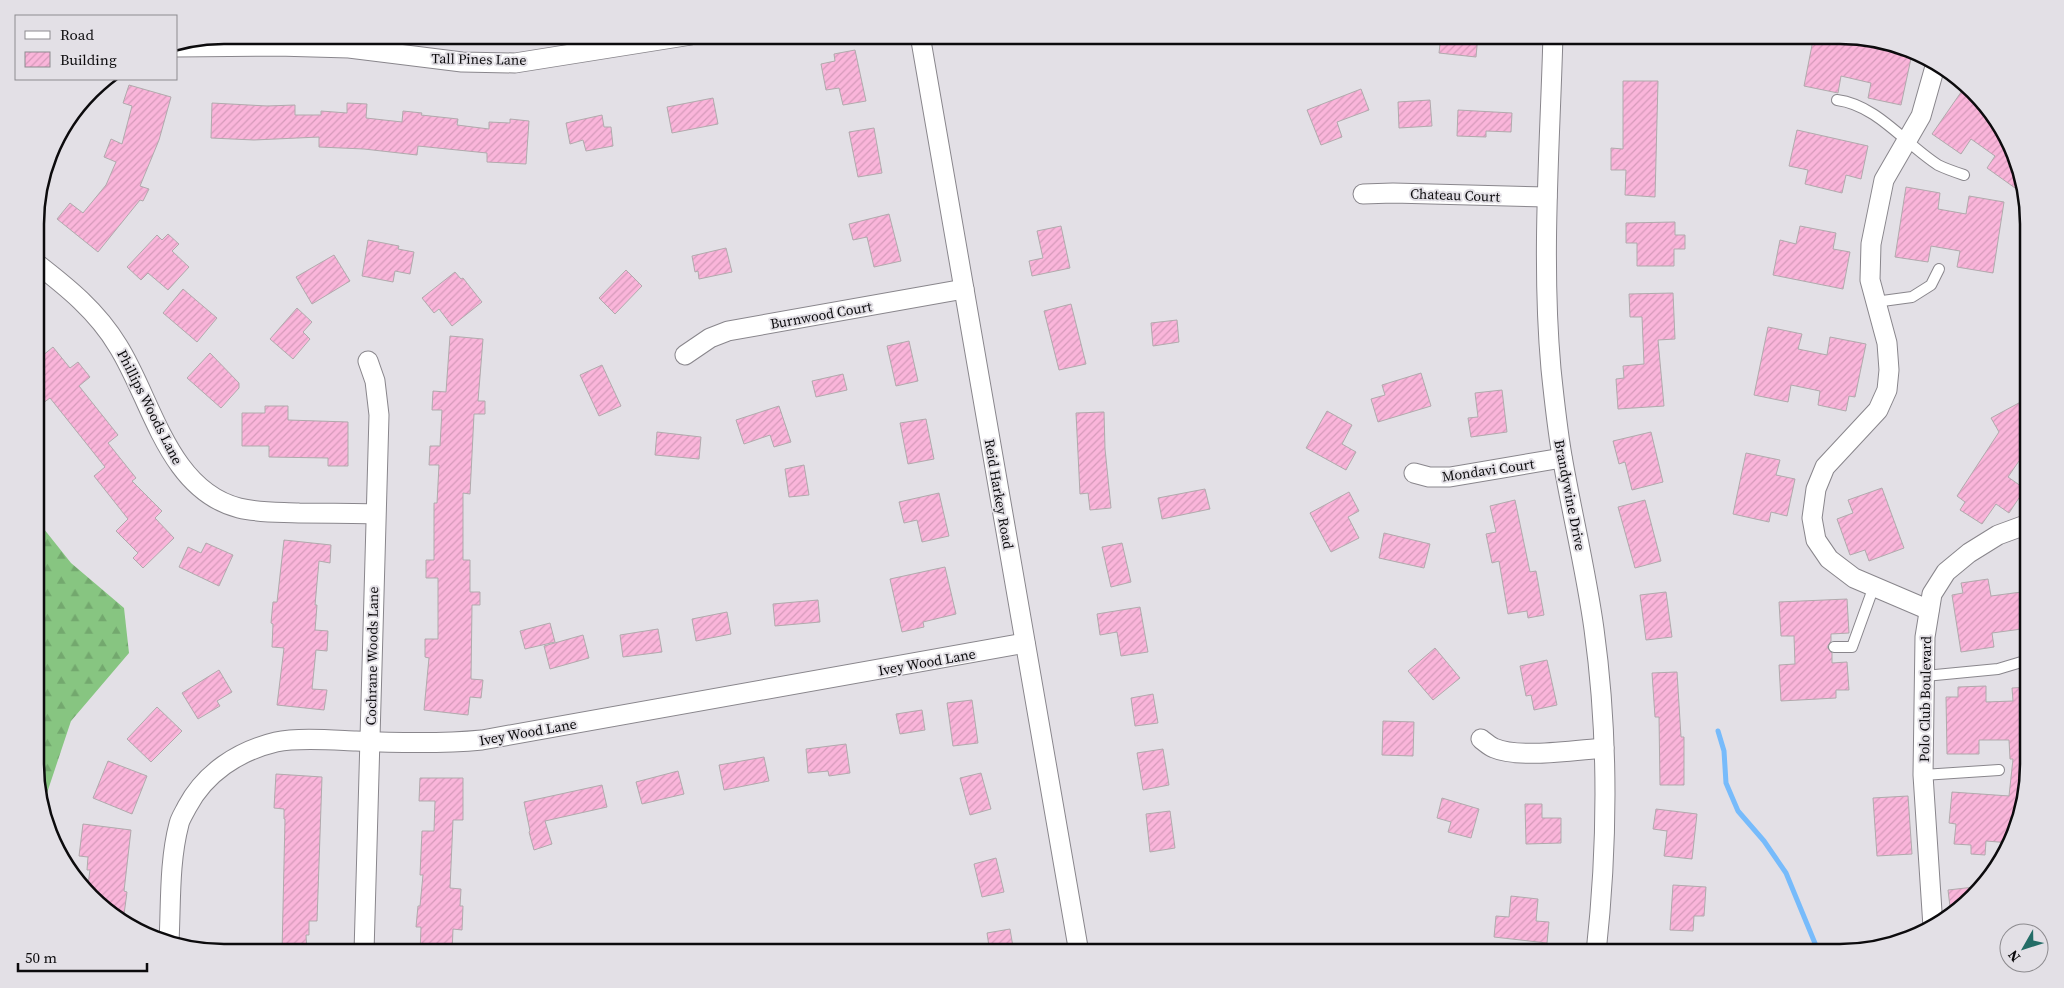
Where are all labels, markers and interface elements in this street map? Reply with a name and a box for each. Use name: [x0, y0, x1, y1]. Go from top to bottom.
legend: [15, 15, 178, 80]
text: Road: [60, 24, 94, 45]
street label: Tall Pines Lane: [431, 48, 527, 70]
text: Building: [60, 49, 117, 70]
street label: Chateau Court: [1410, 183, 1501, 207]
street label: Burnwood Court: [769, 296, 874, 334]
street label: Phillips Woods Lane: [112, 346, 188, 468]
street label: Reid Harkey Road: [979, 437, 1019, 551]
street label: Brandywine Drive: [1549, 438, 1591, 552]
street label: Mondavi Court: [1441, 454, 1536, 486]
street label: Cochrane Woods Lane: [361, 586, 383, 726]
street label: Polo Club Boulevard: [1914, 636, 1936, 762]
street label: Ivey Wood Lane: [877, 644, 977, 680]
street label: Ivey Wood Lane: [478, 714, 578, 750]
north arrow: [1999, 923, 2049, 973]
scale bar: [18, 940, 146, 972]
text: N: [2003, 946, 2025, 966]
text: 50 m: [25, 947, 57, 968]

